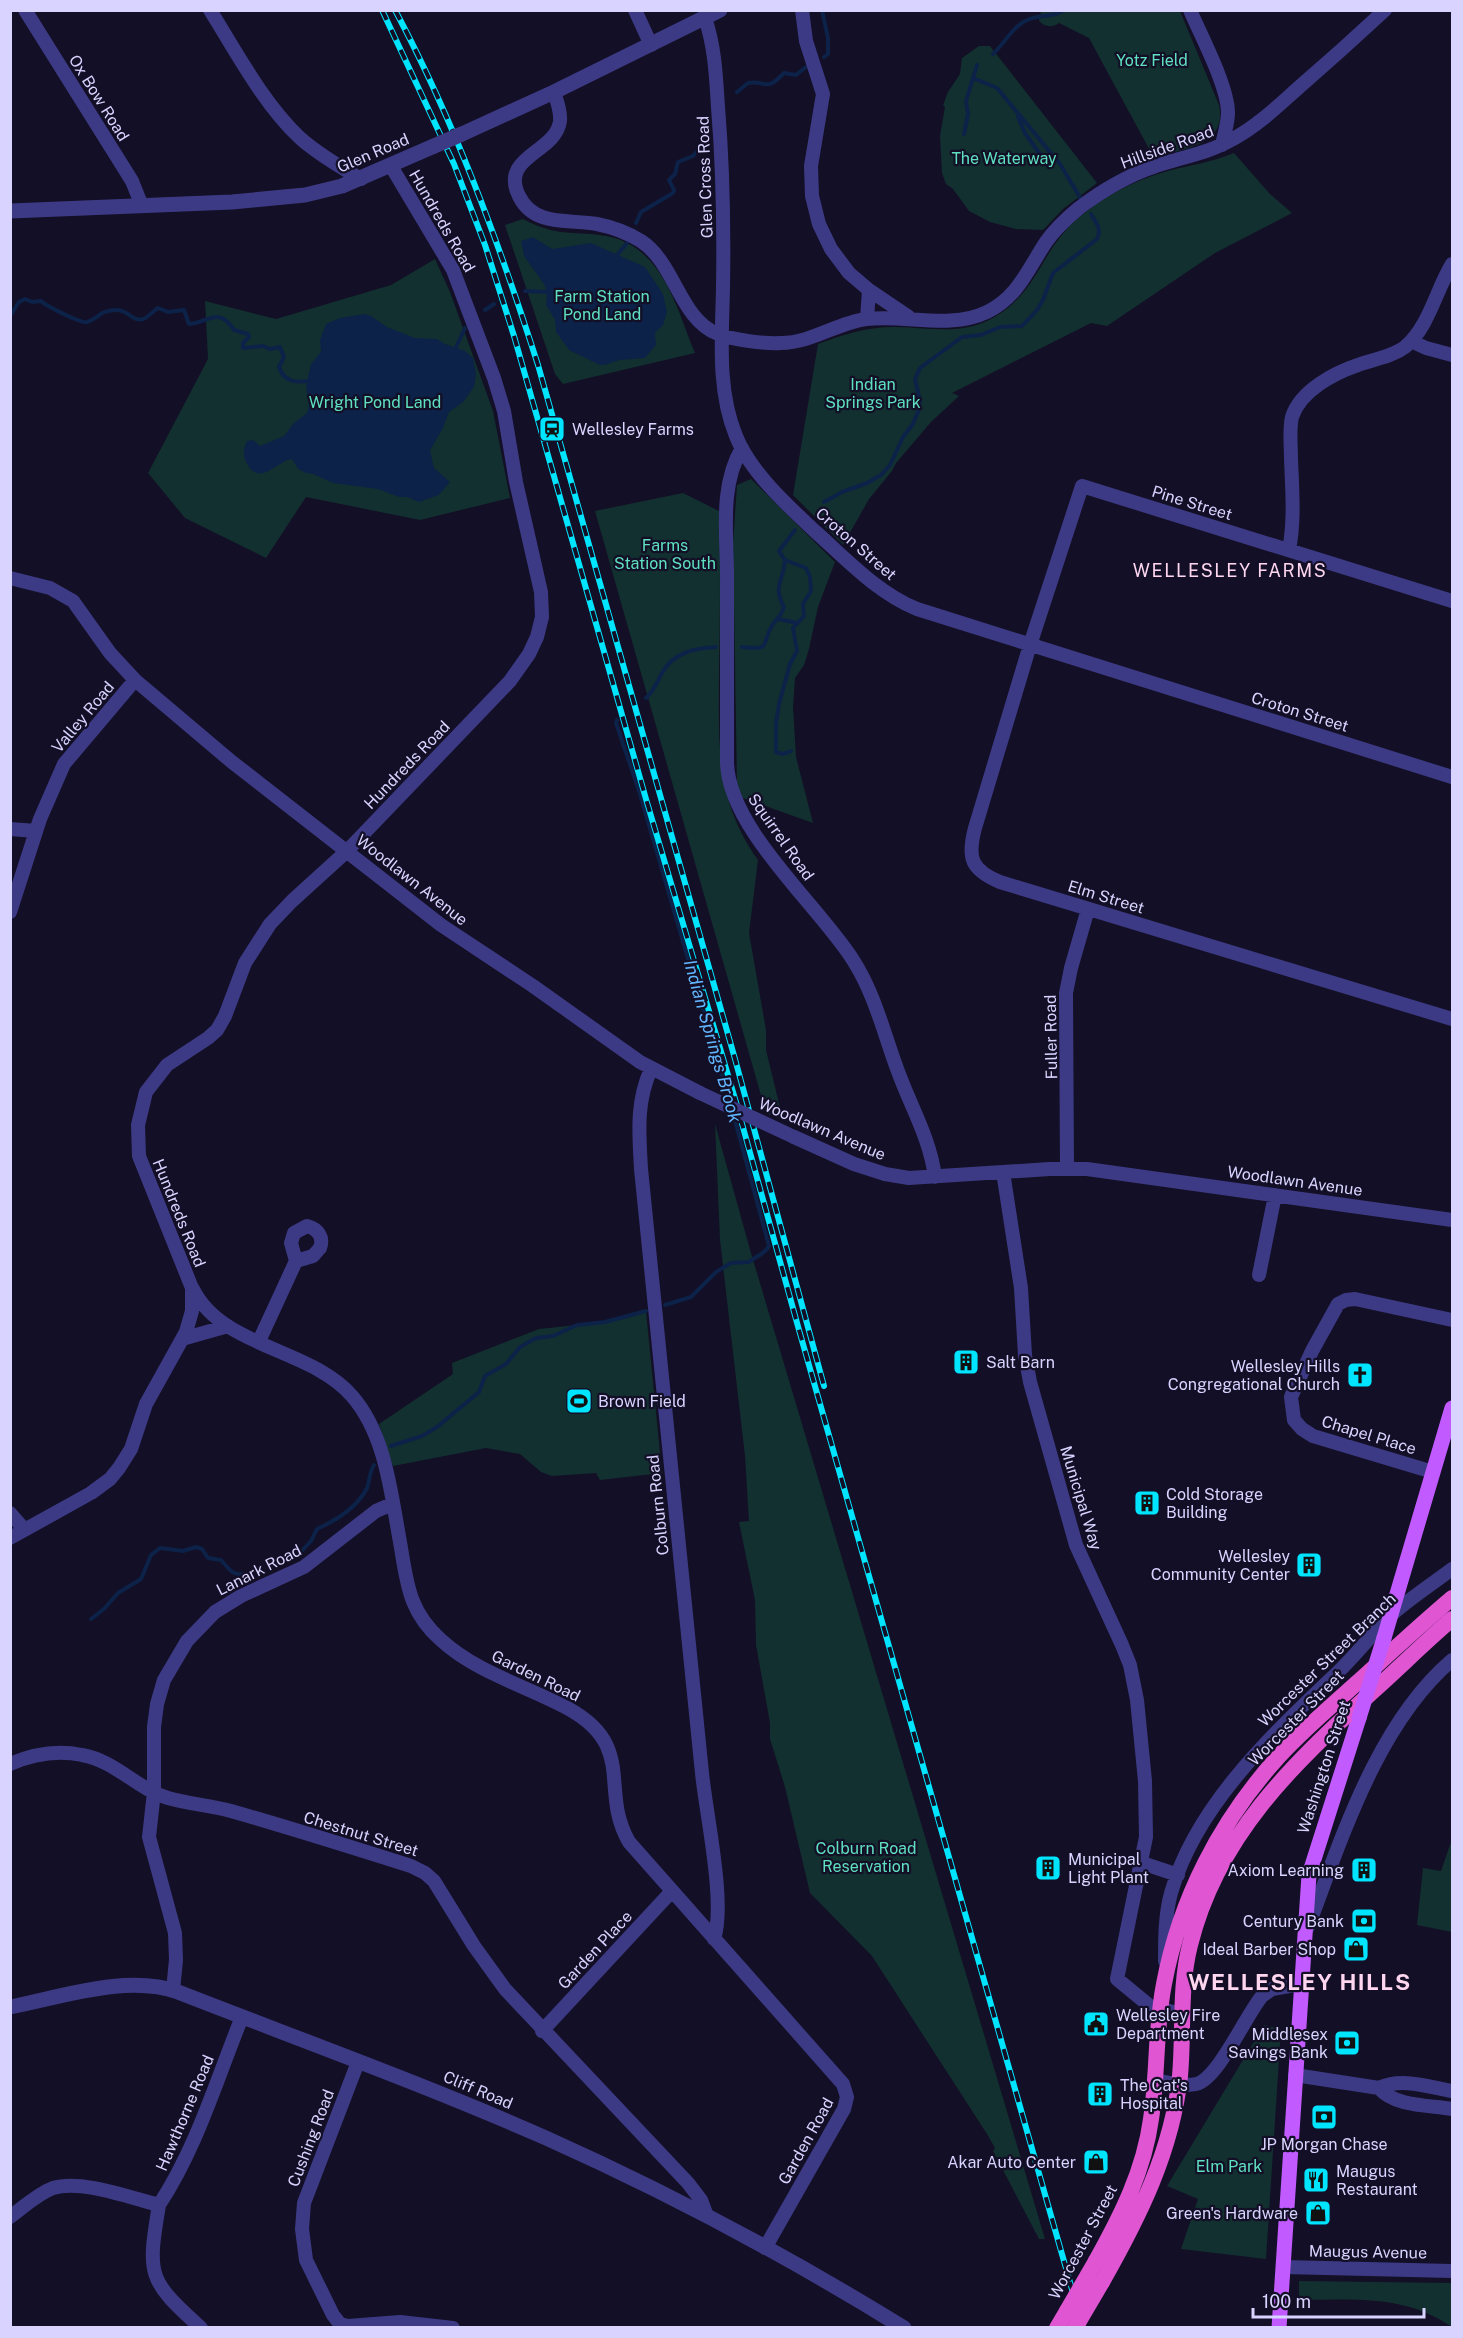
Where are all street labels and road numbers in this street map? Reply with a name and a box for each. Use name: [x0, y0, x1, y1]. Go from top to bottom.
street label: Ox Bow Road: [65, 51, 133, 145]
street label: Glen Cross Road: [693, 116, 717, 238]
street label: Hillside Road: [1118, 121, 1216, 173]
street label: Glen Road: [334, 129, 412, 177]
street label: Hundreds Road: [405, 166, 479, 276]
street label: Pine Street: [1150, 482, 1234, 524]
street label: Croton Street: [812, 504, 900, 584]
street label: Valley Road: [48, 677, 118, 757]
street label: Croton Street: [1249, 688, 1351, 736]
street label: Hundreds Road: [360, 717, 454, 813]
street label: Squirrel Road: [744, 790, 818, 884]
street label: Woodlawn Avenue: [352, 831, 472, 929]
street label: Elm Street: [1065, 876, 1147, 918]
street label: Fuller Road: [1041, 994, 1061, 1080]
street label: Woodlawn Avenue: [756, 1094, 888, 1164]
street label: Hundreds Road: [149, 1156, 209, 1270]
street label: Woodlawn Avenue: [1226, 1162, 1364, 1200]
street label: Chapel Place: [1319, 1412, 1419, 1458]
street label: Municipal Way: [1056, 1444, 1106, 1553]
street label: Colburn Road: [643, 1454, 673, 1556]
street label: Lanark Road: [213, 1540, 305, 1600]
street label: Worcester Street Branch: [1254, 1589, 1400, 1731]
street label: Garden Road: [489, 1646, 583, 1706]
street label: Worcester Street: [1244, 1666, 1348, 1770]
street label: Washington Street: [1294, 1698, 1354, 1836]
street label: Chestnut Street: [301, 1808, 421, 1860]
street label: Garden Place: [554, 1907, 636, 1993]
street label: Hawthorne Road: [152, 2052, 218, 2174]
street label: Cliff Road: [440, 2067, 516, 2113]
street label: Cushing Road: [284, 2087, 338, 2189]
street label: Garden Road: [774, 2094, 838, 2188]
street label: Worcester Street: [1045, 2181, 1121, 2303]
street label: Maugus Avenue: [1309, 2241, 1427, 2263]

